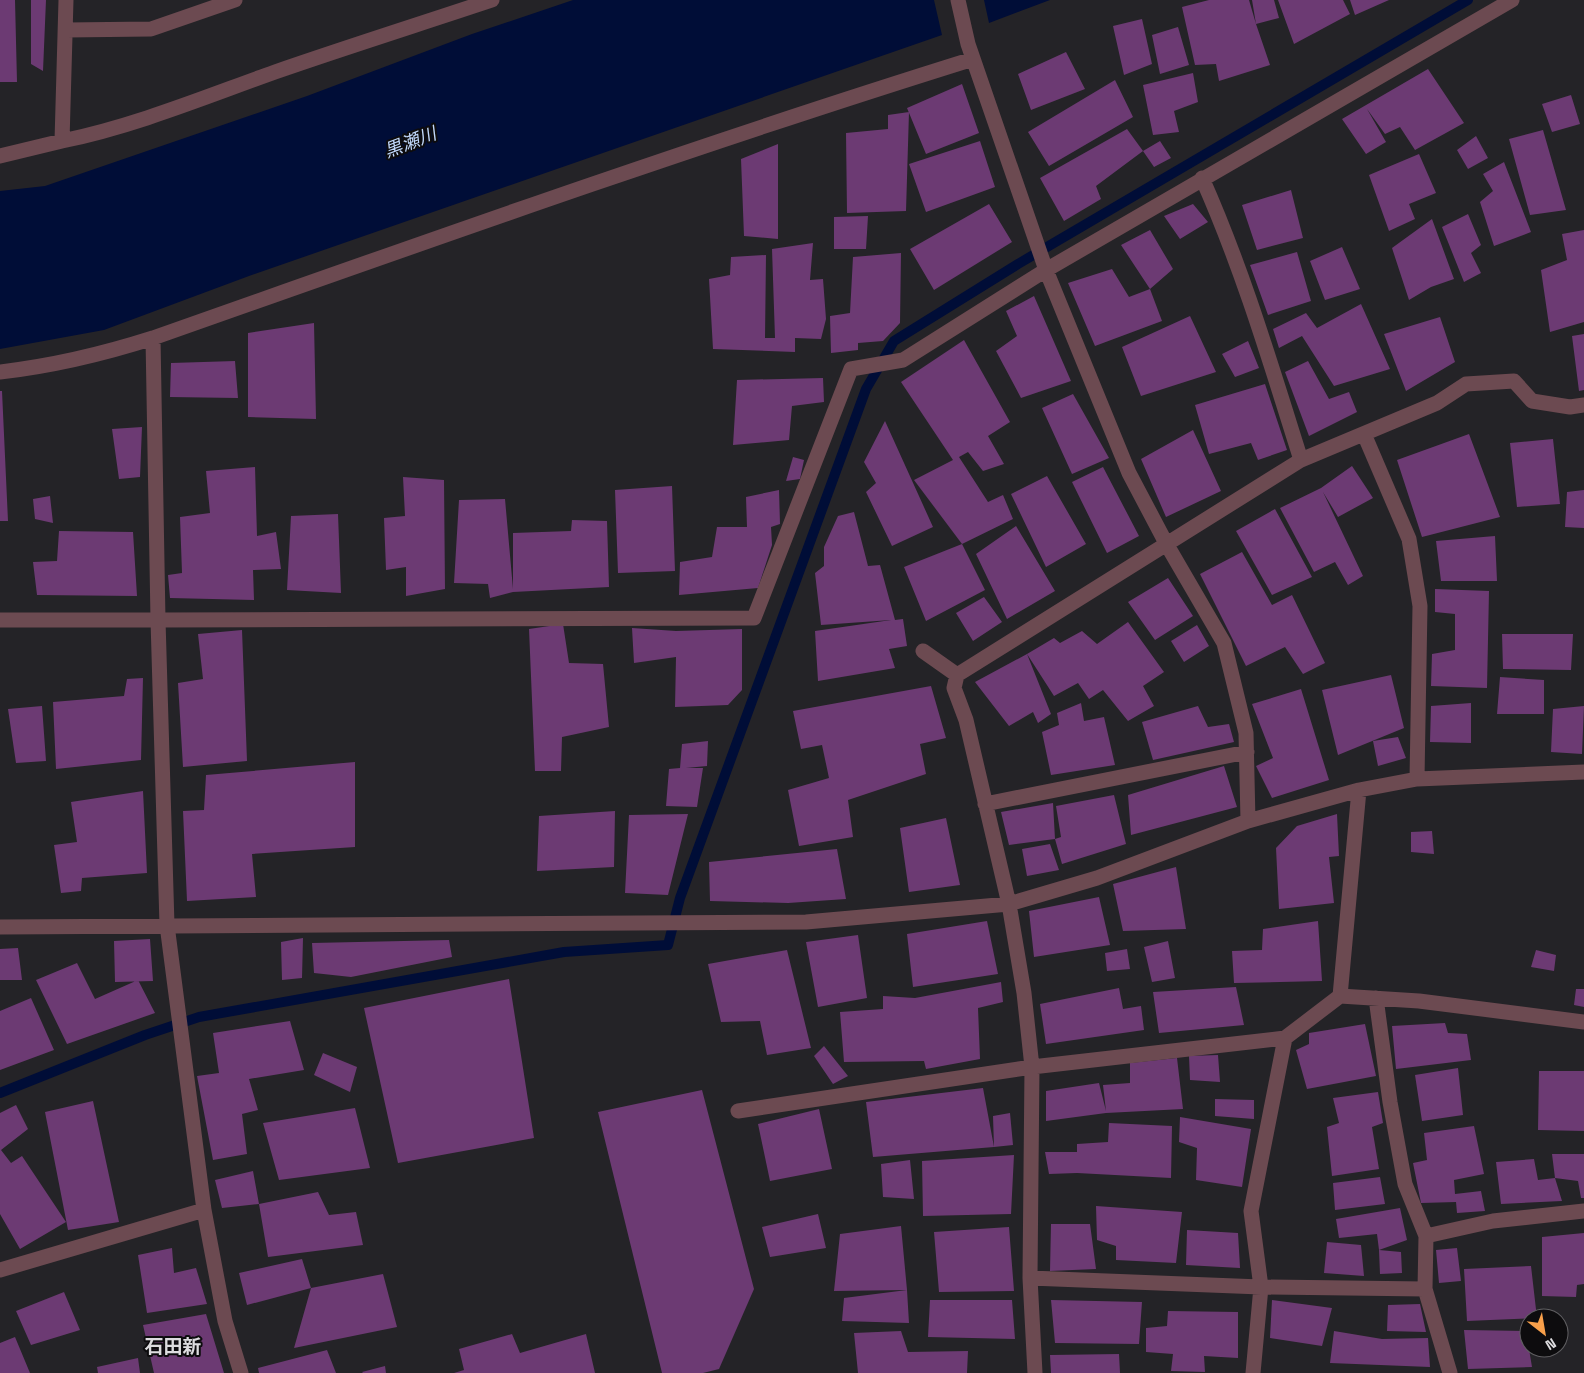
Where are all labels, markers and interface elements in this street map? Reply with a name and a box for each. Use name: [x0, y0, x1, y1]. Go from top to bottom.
water label: 黒瀬川: [381, 121, 441, 162]
north arrow: [1519, 1308, 1569, 1358]
district label: 石田新: [144, 1334, 202, 1359]
text: N: [1542, 1334, 1559, 1354]

